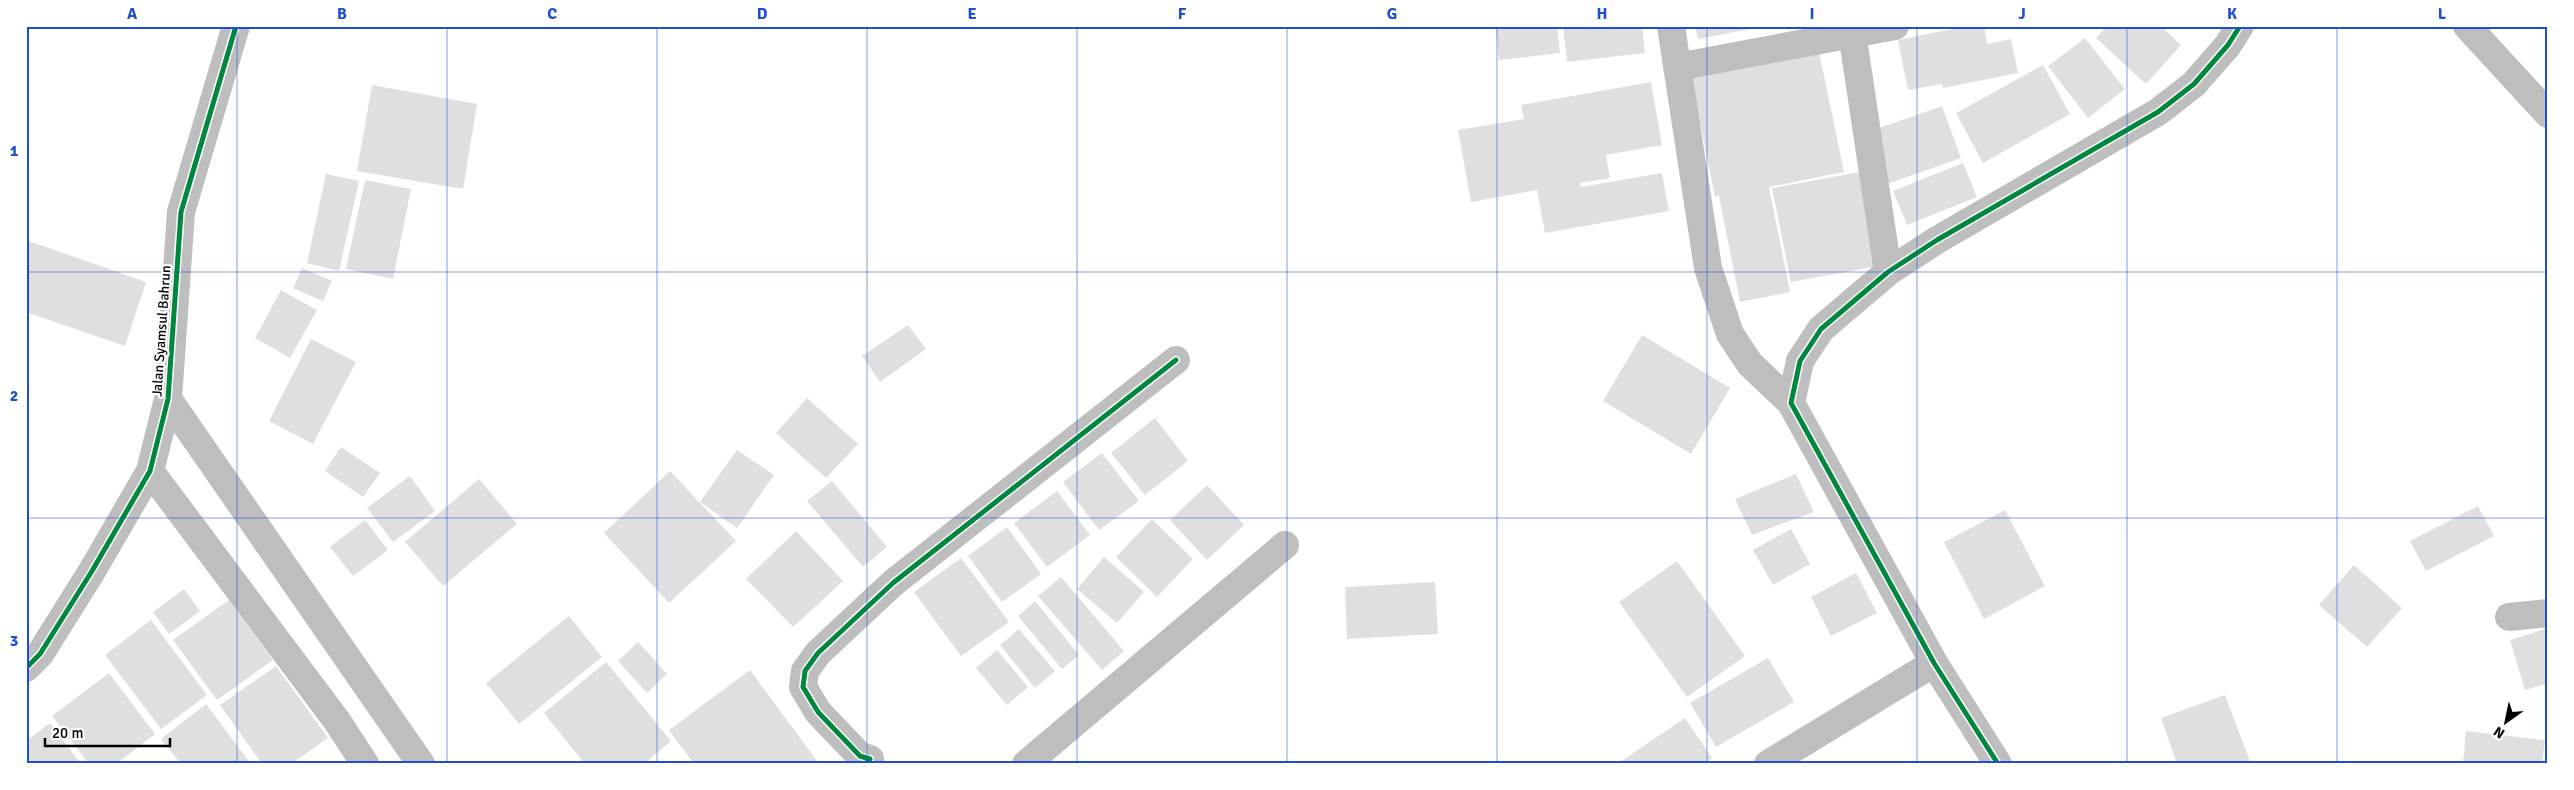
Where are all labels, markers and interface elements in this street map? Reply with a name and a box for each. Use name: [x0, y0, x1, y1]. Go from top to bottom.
text: A: [127, 4, 138, 24]
text: B: [337, 4, 347, 24]
text: C: [547, 4, 557, 24]
text: D: [757, 4, 768, 24]
text: E: [967, 4, 977, 24]
text: F: [1178, 4, 1187, 24]
text: G: [1387, 4, 1397, 24]
text: H: [1597, 4, 1607, 24]
text: I: [1809, 4, 1815, 24]
text: J: [2018, 4, 2026, 24]
text: K: [2227, 4, 2237, 24]
text: L: [2438, 4, 2447, 24]
text: 1: [10, 141, 19, 161]
street label: Jalan Syamsul Bahrun: [148, 265, 175, 397]
text: 2: [10, 386, 18, 406]
text: 3: [10, 631, 18, 651]
north arrow: [2482, 698, 2532, 748]
scale bar: [45, 715, 170, 747]
text: N: [2490, 723, 2508, 742]
text: 20 m: [52, 724, 83, 742]

